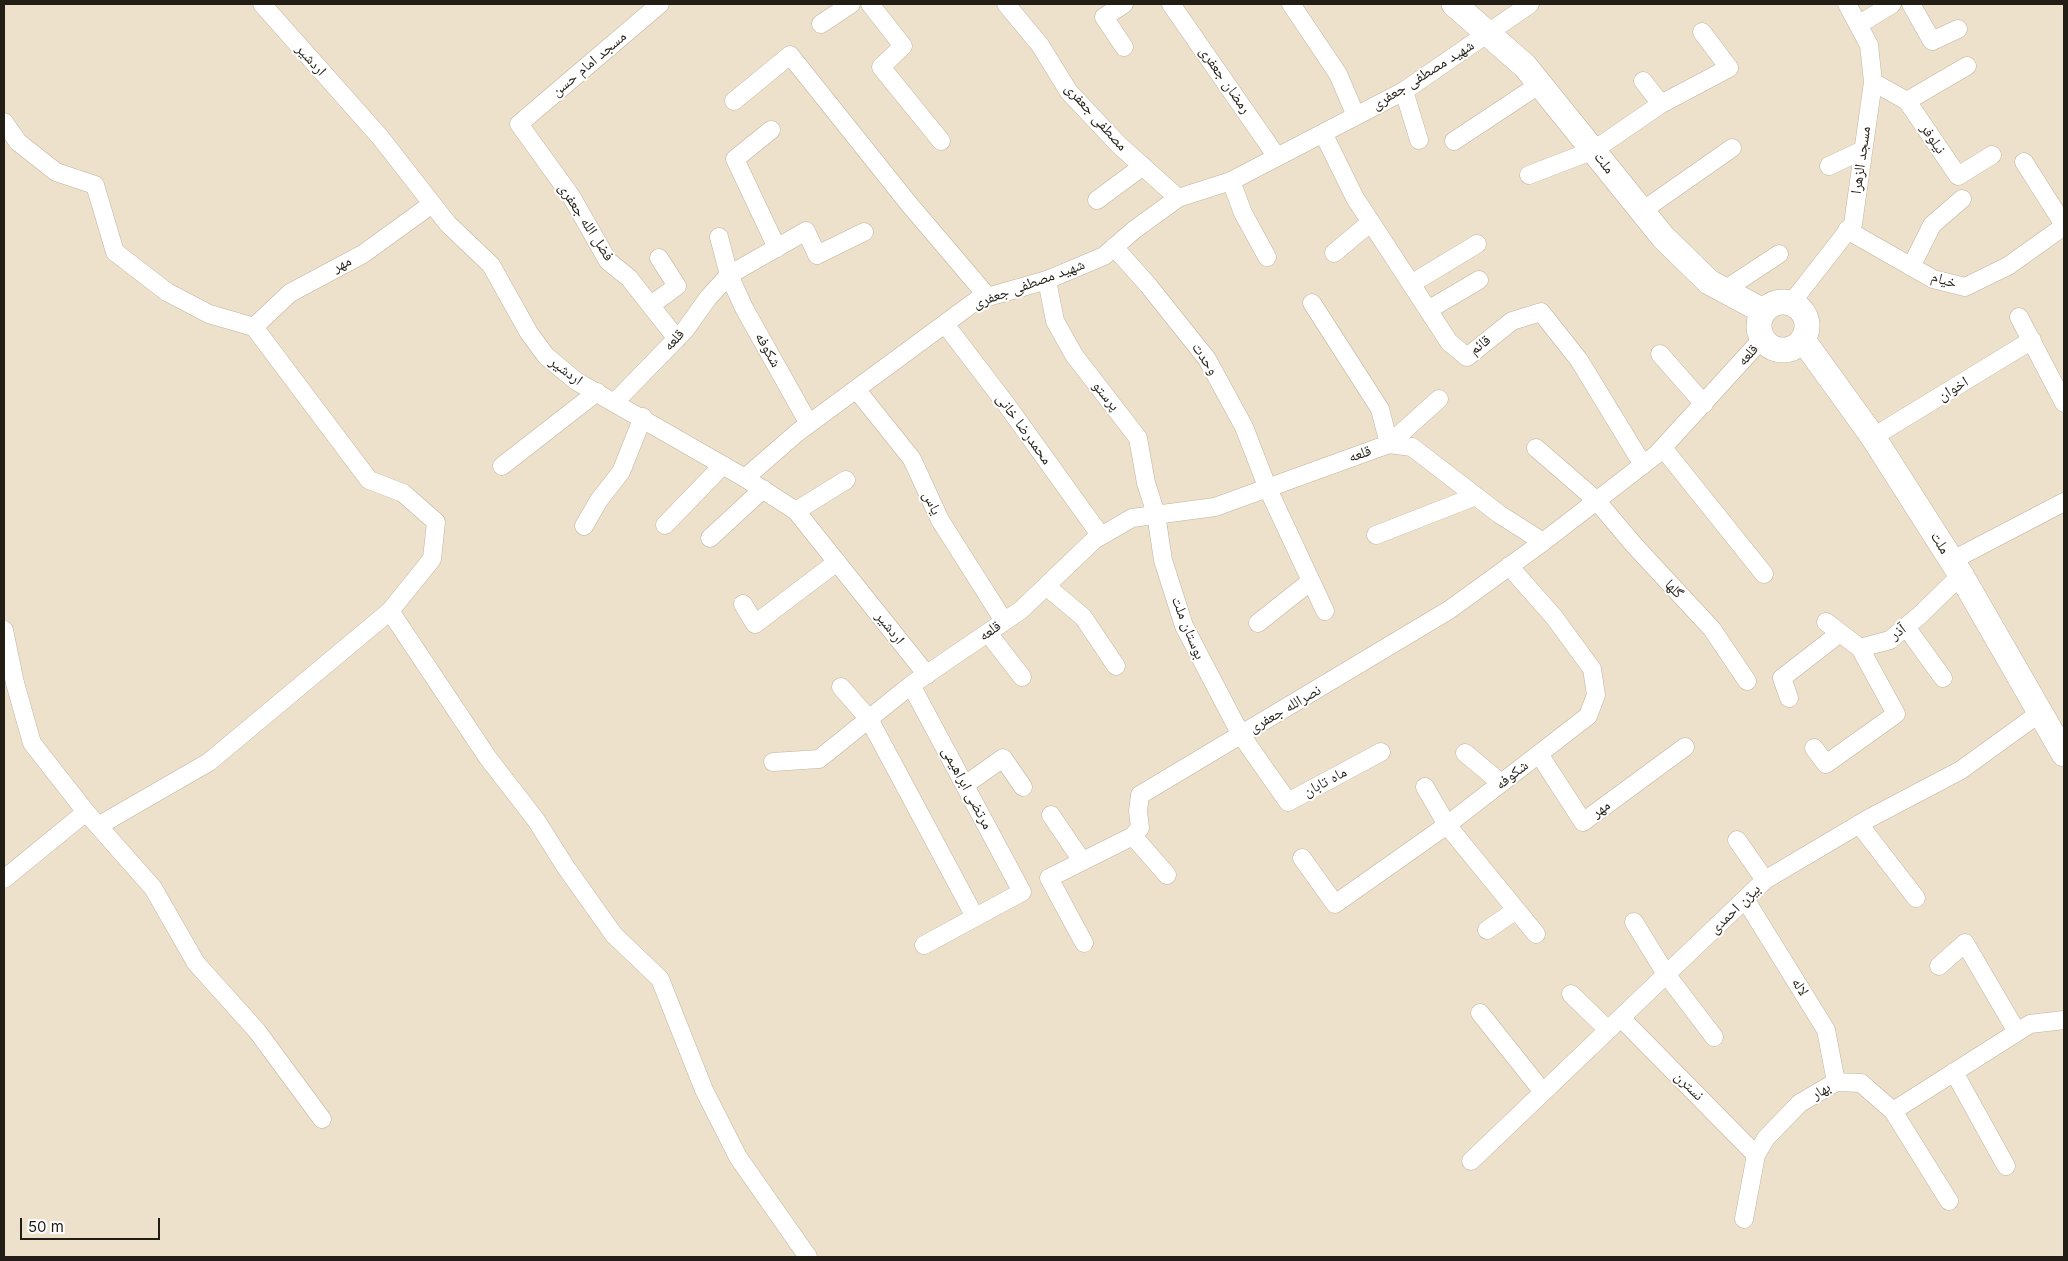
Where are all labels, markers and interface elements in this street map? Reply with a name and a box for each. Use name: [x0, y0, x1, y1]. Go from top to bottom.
street label: مسجد امام حسن: [548, 27, 630, 101]
street label: شهید مصطفی جعفری: [1368, 36, 1478, 114]
street label: اردشیر: [292, 40, 330, 80]
street label: رمضان جعفری: [1195, 43, 1255, 117]
street label: مصطفی جعفری: [1061, 79, 1131, 155]
street label: نیلوفر: [1916, 120, 1950, 158]
street label: مسجد الزهرا: [1847, 125, 1875, 195]
street label: ملت: [1590, 148, 1618, 178]
street label: فضل الله جعفری: [554, 180, 618, 264]
street label: مهر: [330, 252, 354, 276]
street label: شهید مصطفی جعفری: [971, 255, 1087, 313]
street label: خیام: [1929, 268, 1959, 292]
street label: قلعه: [660, 325, 688, 355]
street label: شکوفه: [751, 330, 785, 370]
street label: قائم: [1466, 331, 1494, 359]
street label: وحدت: [1188, 339, 1222, 379]
street label: قلعه: [1734, 340, 1762, 370]
street label: اردشیر: [546, 353, 586, 389]
street label: اخوان: [1934, 373, 1972, 405]
street label: پرستو: [1088, 377, 1124, 415]
street label: محمدرضا خانی: [992, 390, 1056, 468]
street label: قلعه: [1346, 442, 1374, 466]
street label: یاس: [919, 488, 945, 518]
street label: ملت: [1926, 529, 1954, 557]
street label: گلها: [1661, 576, 1687, 602]
street label: بوستان ملت: [1167, 594, 1209, 662]
street label: اردشیر: [872, 608, 908, 648]
street label: قلعه: [975, 617, 1005, 645]
street label: آذر: [1886, 620, 1910, 644]
street label: نصرالله جعفری: [1246, 681, 1324, 737]
street label: مرتضی ابراهیمی: [938, 744, 996, 832]
street label: شکوفه: [1492, 757, 1532, 793]
street label: ماه تابان: [1300, 763, 1350, 801]
street label: مهر: [1588, 796, 1614, 822]
street label: بیژن احمدی: [1706, 880, 1764, 938]
street label: لاله: [1788, 975, 1812, 999]
street label: نسترن: [1671, 1068, 1707, 1104]
street label: بهار: [1808, 1078, 1834, 1104]
scale bar: [22, 1208, 162, 1240]
text: 50 m: [28, 1217, 64, 1236]

